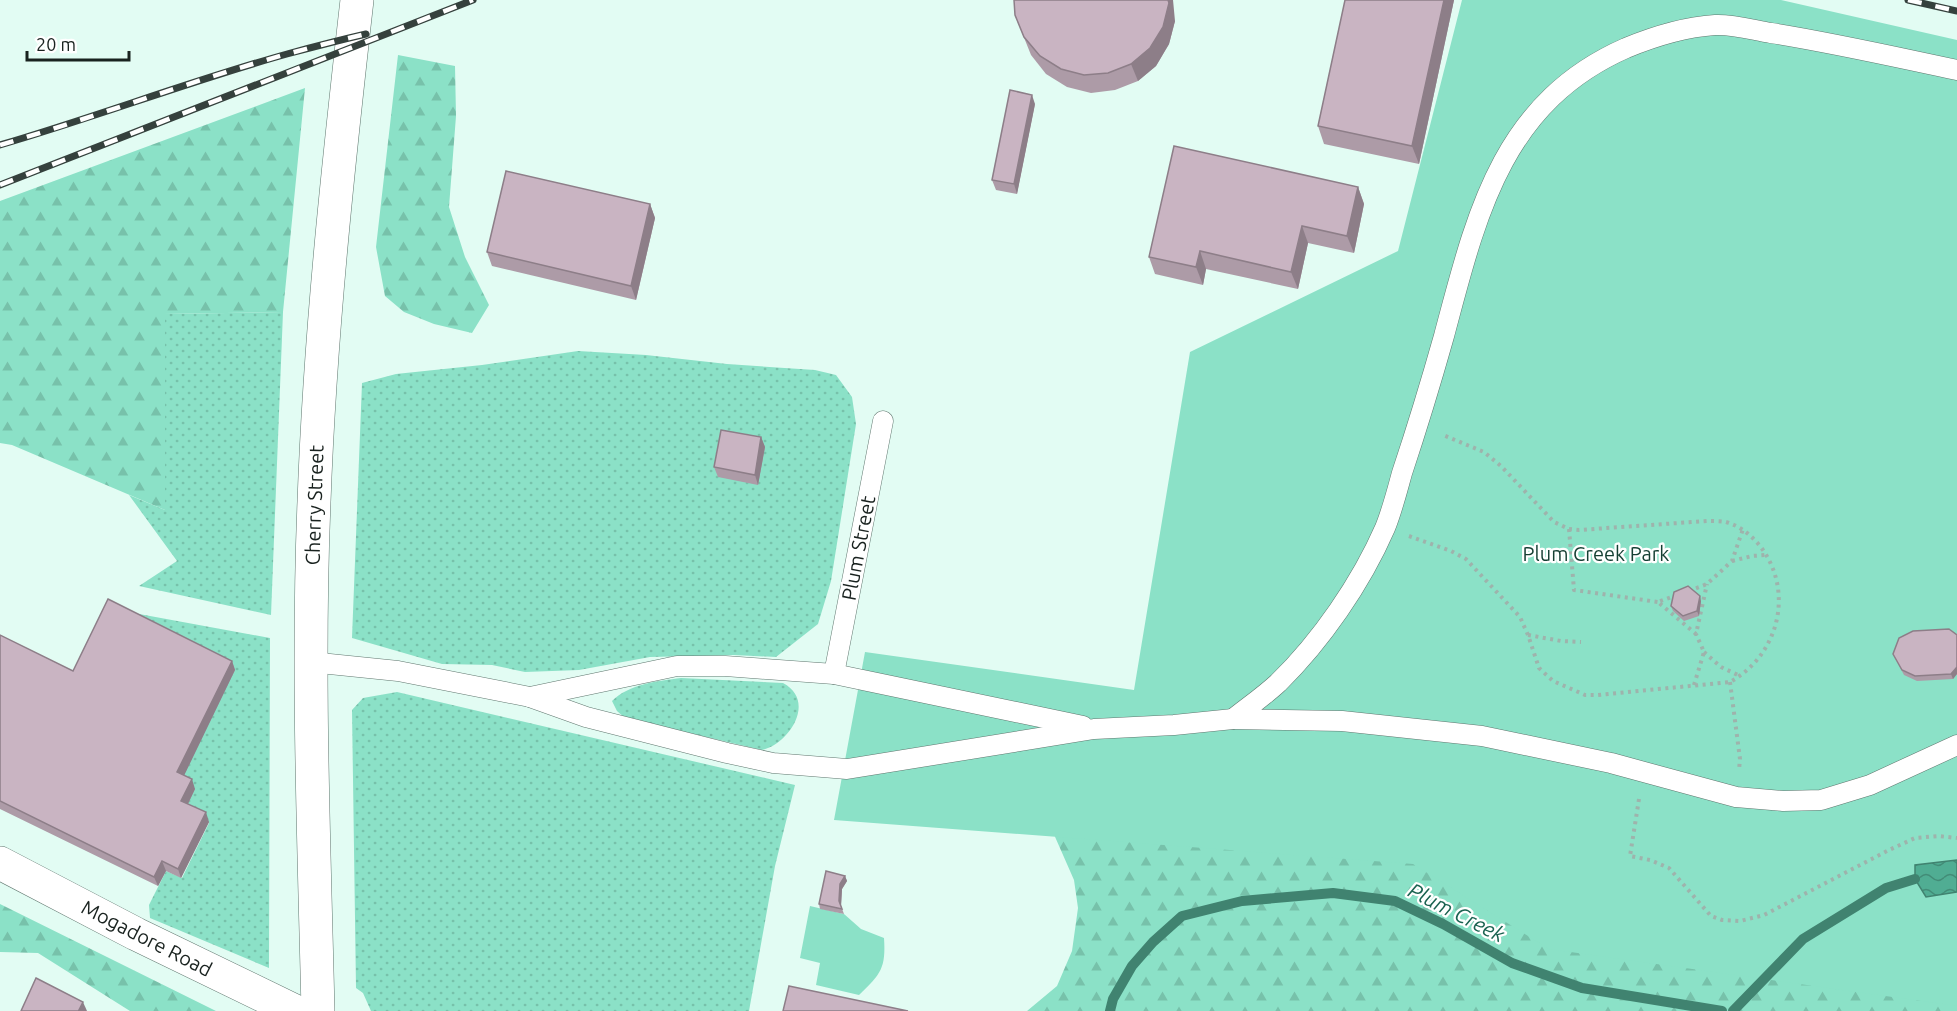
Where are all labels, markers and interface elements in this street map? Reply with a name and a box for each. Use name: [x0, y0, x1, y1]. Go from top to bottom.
scale bar: [27, 24, 129, 62]
text: 20 m: [36, 34, 76, 54]
street label: Cherry Street: [300, 444, 328, 566]
street label: Plum Street: [837, 494, 879, 602]
park label: Plum Creek Park: [1523, 542, 1669, 565]
water label: Plum Creek: [1405, 877, 1509, 947]
street label: Mogadore Road: [78, 895, 216, 981]

